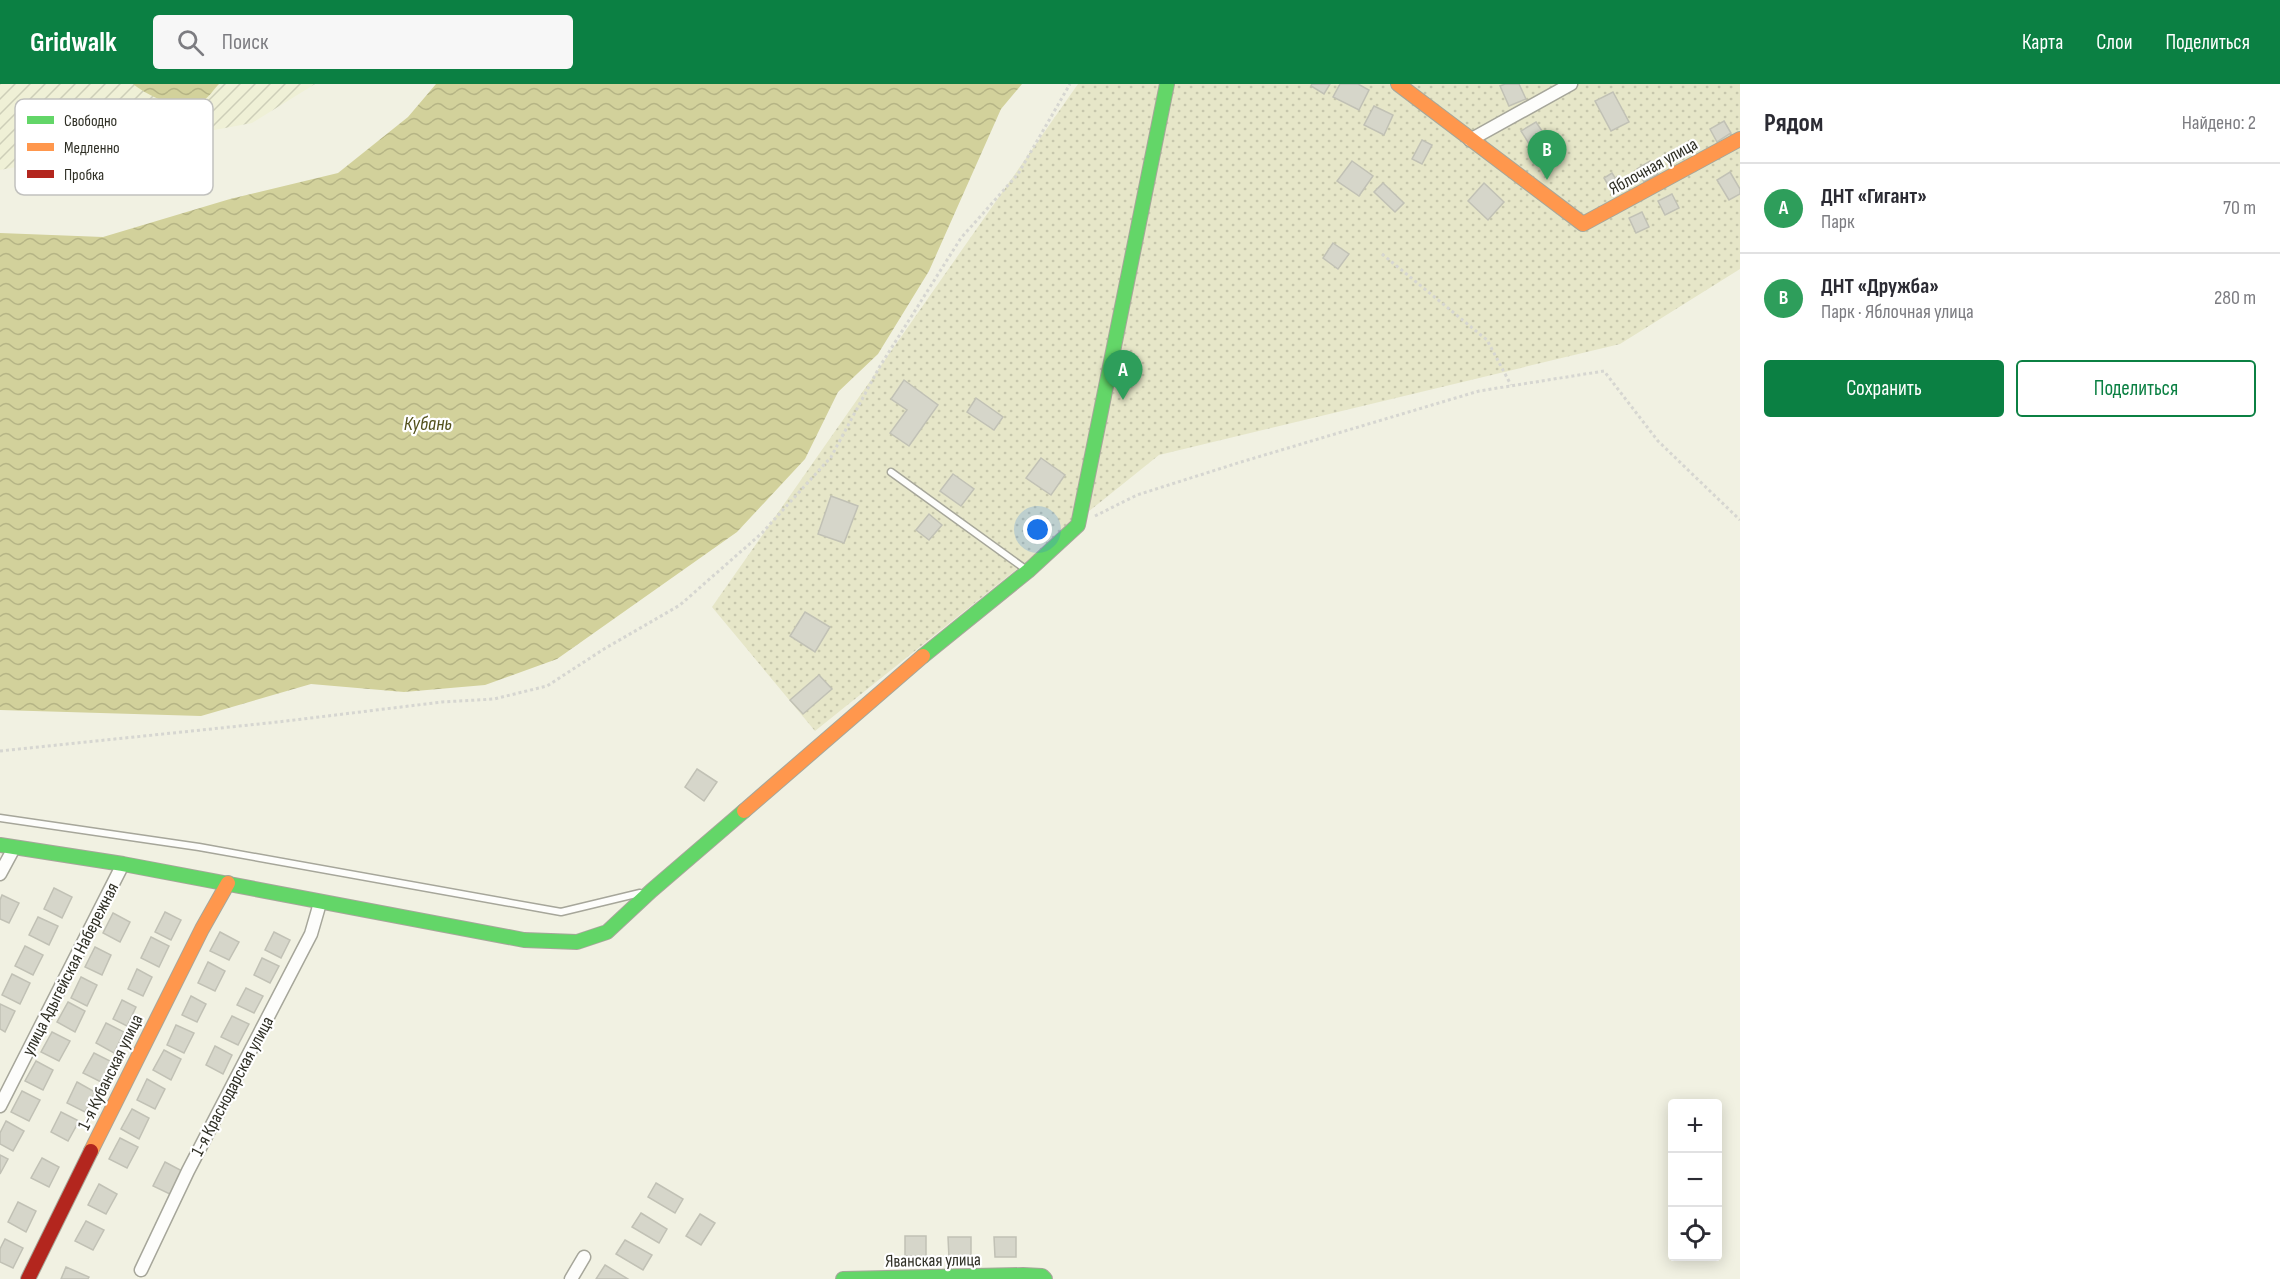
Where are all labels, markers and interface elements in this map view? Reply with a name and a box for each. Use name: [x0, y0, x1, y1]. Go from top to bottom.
search box: [153, 15, 573, 69]
text: Gridwalk: [30, 26, 117, 59]
icon: search: [174, 26, 207, 59]
text: Поиск: [222, 29, 268, 56]
text: Карта: [2022, 30, 2063, 55]
text: Слои: [2096, 30, 2132, 55]
text: Поделиться: [2165, 30, 2250, 55]
legend: [15, 99, 213, 195]
text: Рядом: [1764, 108, 1823, 139]
text: Найдено: 2: [2182, 111, 2256, 135]
text: Свободно: [64, 112, 117, 131]
pin: B: [1528, 130, 1566, 180]
street label: Яблочная улица: [1605, 133, 1701, 199]
text: Медленно: [64, 139, 120, 158]
text: Пробка: [64, 166, 104, 185]
text: ДНТ «Гигант»: [1821, 183, 1927, 210]
text: A: [1779, 196, 1788, 220]
text: 70 m: [2223, 196, 2256, 220]
text: Парк: [1821, 210, 1855, 234]
text: ДНТ «Дружба»: [1821, 273, 1939, 300]
text: B: [1779, 286, 1788, 310]
text: 280 m: [2214, 286, 2256, 310]
text: Парк · Яблочная улица: [1821, 300, 1974, 324]
pin: A: [1104, 350, 1142, 400]
button: Сохранить: [1764, 360, 2004, 417]
button: Поделиться: [2016, 360, 2256, 417]
water label: Кубань: [404, 412, 452, 436]
your location: [1023, 515, 1052, 544]
street label: улица Адыгейская Набережная: [18, 879, 123, 1059]
street label: 1-я Кубанская улица: [73, 1011, 148, 1133]
street label: 1-я Краснодарская улица: [187, 1013, 278, 1160]
map controls: [1668, 1099, 1722, 1261]
button: +: [1668, 1099, 1722, 1153]
button: −: [1668, 1153, 1722, 1207]
button: locate: [1668, 1207, 1722, 1261]
street label: Яванская улица: [885, 1249, 981, 1272]

